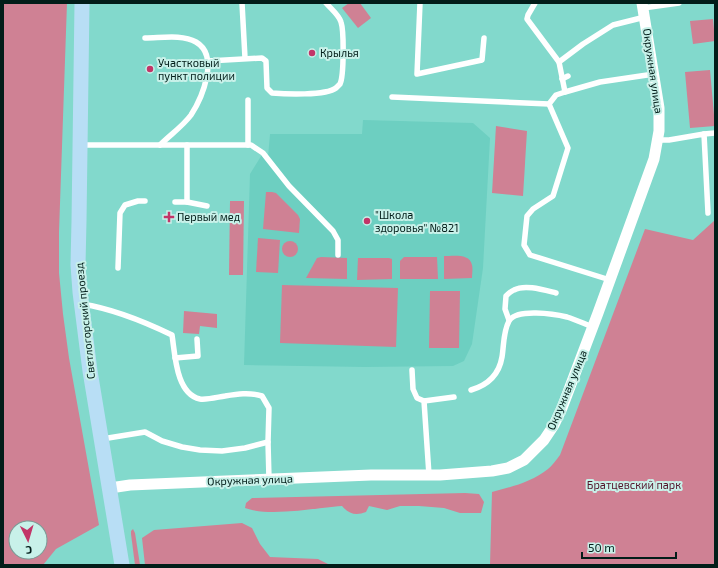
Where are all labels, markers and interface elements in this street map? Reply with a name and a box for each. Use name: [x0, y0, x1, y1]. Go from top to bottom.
street label: Окружная улица: [640, 28, 666, 114]
place label: Крылья: [320, 46, 359, 59]
marker: Крылья: [307, 48, 317, 58]
place label: Участковый пункт полиции: [158, 56, 235, 83]
marker: Участковый пункт полиции: [145, 64, 155, 74]
place label: "Школа здоровья" №821: [375, 208, 459, 234]
place label: Первый мед: [177, 210, 241, 223]
marker: Первый мед: [164, 212, 174, 222]
marker: "Школа здоровья" №821: [362, 216, 372, 226]
street label: Светлогорский проезд: [72, 262, 97, 380]
street label: Окружная улица: [544, 348, 590, 432]
street label: Окружная улица: [207, 472, 293, 488]
park label: Братцевский парк: [587, 478, 681, 491]
north arrow: [8, 520, 48, 560]
scale bar: [582, 534, 676, 560]
text: 50 m: [588, 540, 615, 554]
text: С: [25, 544, 33, 557]

